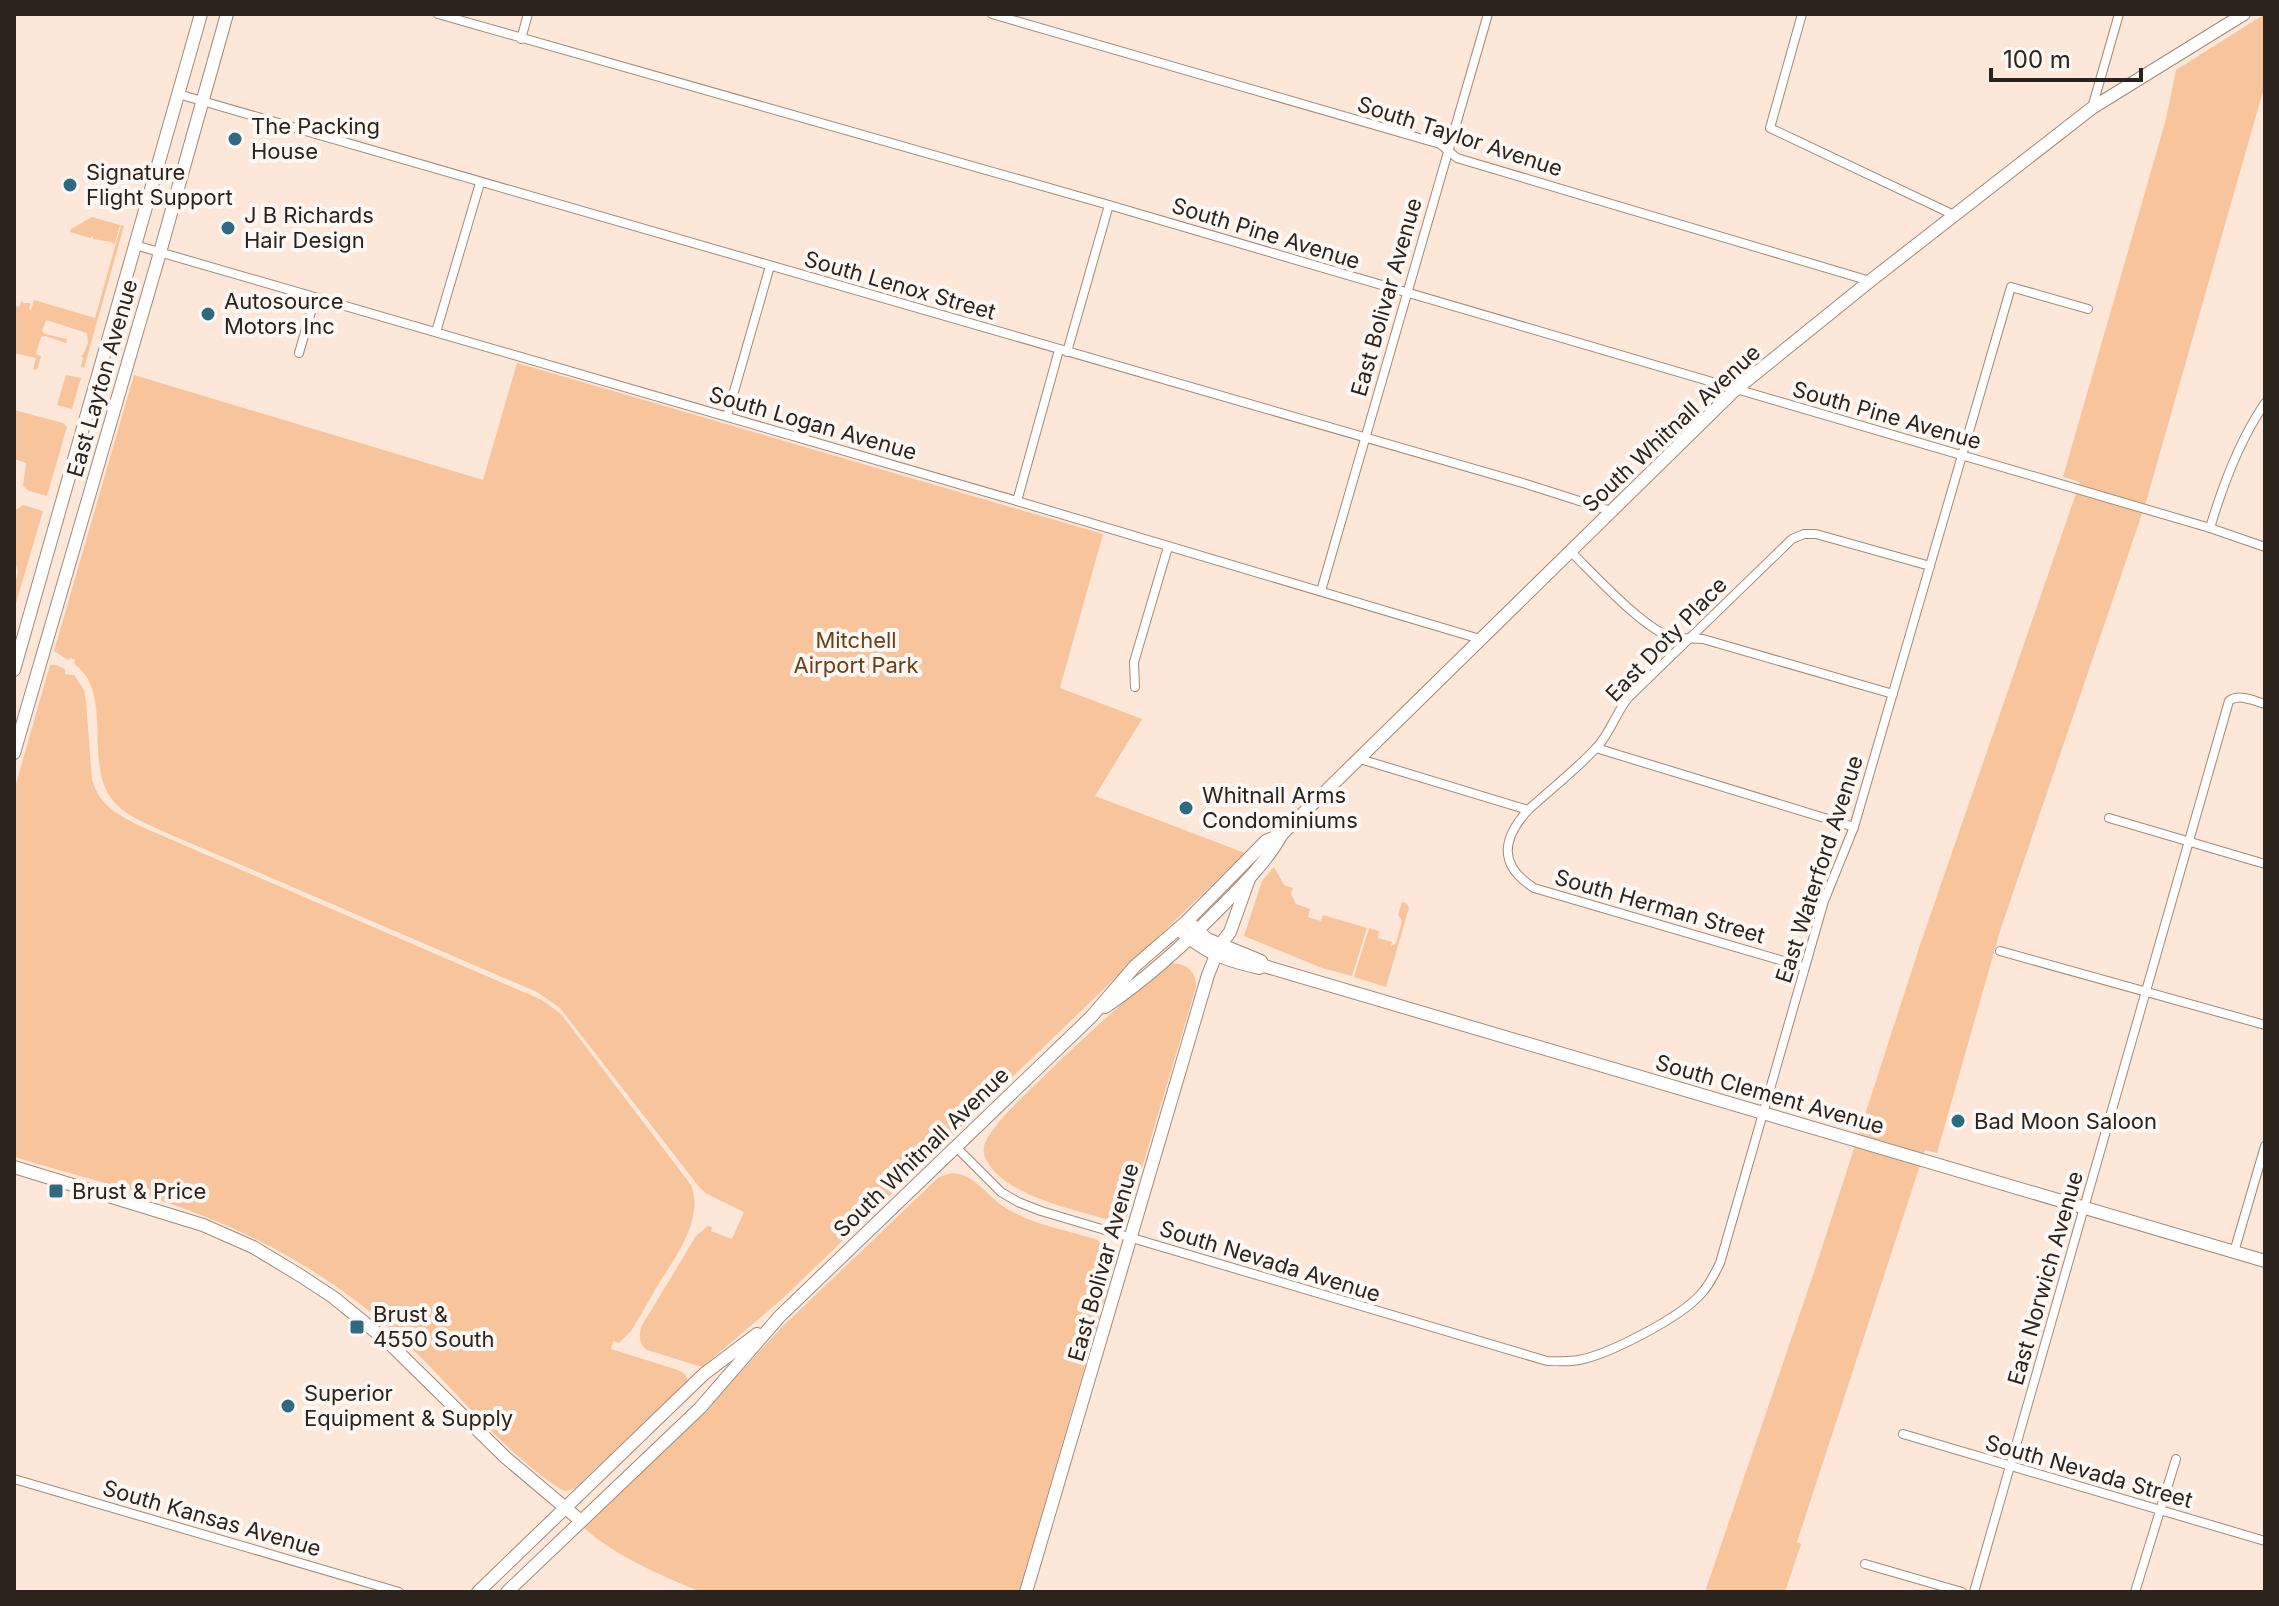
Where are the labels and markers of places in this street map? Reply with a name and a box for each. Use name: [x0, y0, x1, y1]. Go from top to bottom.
place label: The Packing House: [251, 113, 380, 164]
marker: The Packing House: [226, 130, 244, 148]
place label: Signature Flight Support: [86, 159, 233, 210]
marker: Signature Flight Support: [61, 176, 79, 194]
place label: J B Richards Hair Design: [244, 202, 374, 253]
marker: J B Richards Hair Design: [219, 219, 237, 237]
place label: Autosource Motors Inc: [224, 288, 344, 339]
marker: Autosource Motors Inc: [199, 305, 217, 323]
place label: Whitnall Arms Condominiums: [1202, 782, 1358, 833]
marker: Whitnall Arms Condominiums: [1177, 799, 1195, 817]
place label: Bad Moon Saloon: [1974, 1108, 2157, 1134]
marker: Bad Moon Saloon: [1949, 1112, 1967, 1130]
place label: Brust & Price: [72, 1178, 206, 1204]
marker: Brust & Price: [47, 1182, 65, 1200]
place label: Brust & 4550 South: [373, 1301, 495, 1352]
marker: Brust & 4550 South: [348, 1318, 366, 1336]
place label: Superior Equipment & Supply: [304, 1380, 513, 1431]
marker: Superior Equipment & Supply: [279, 1397, 297, 1415]

